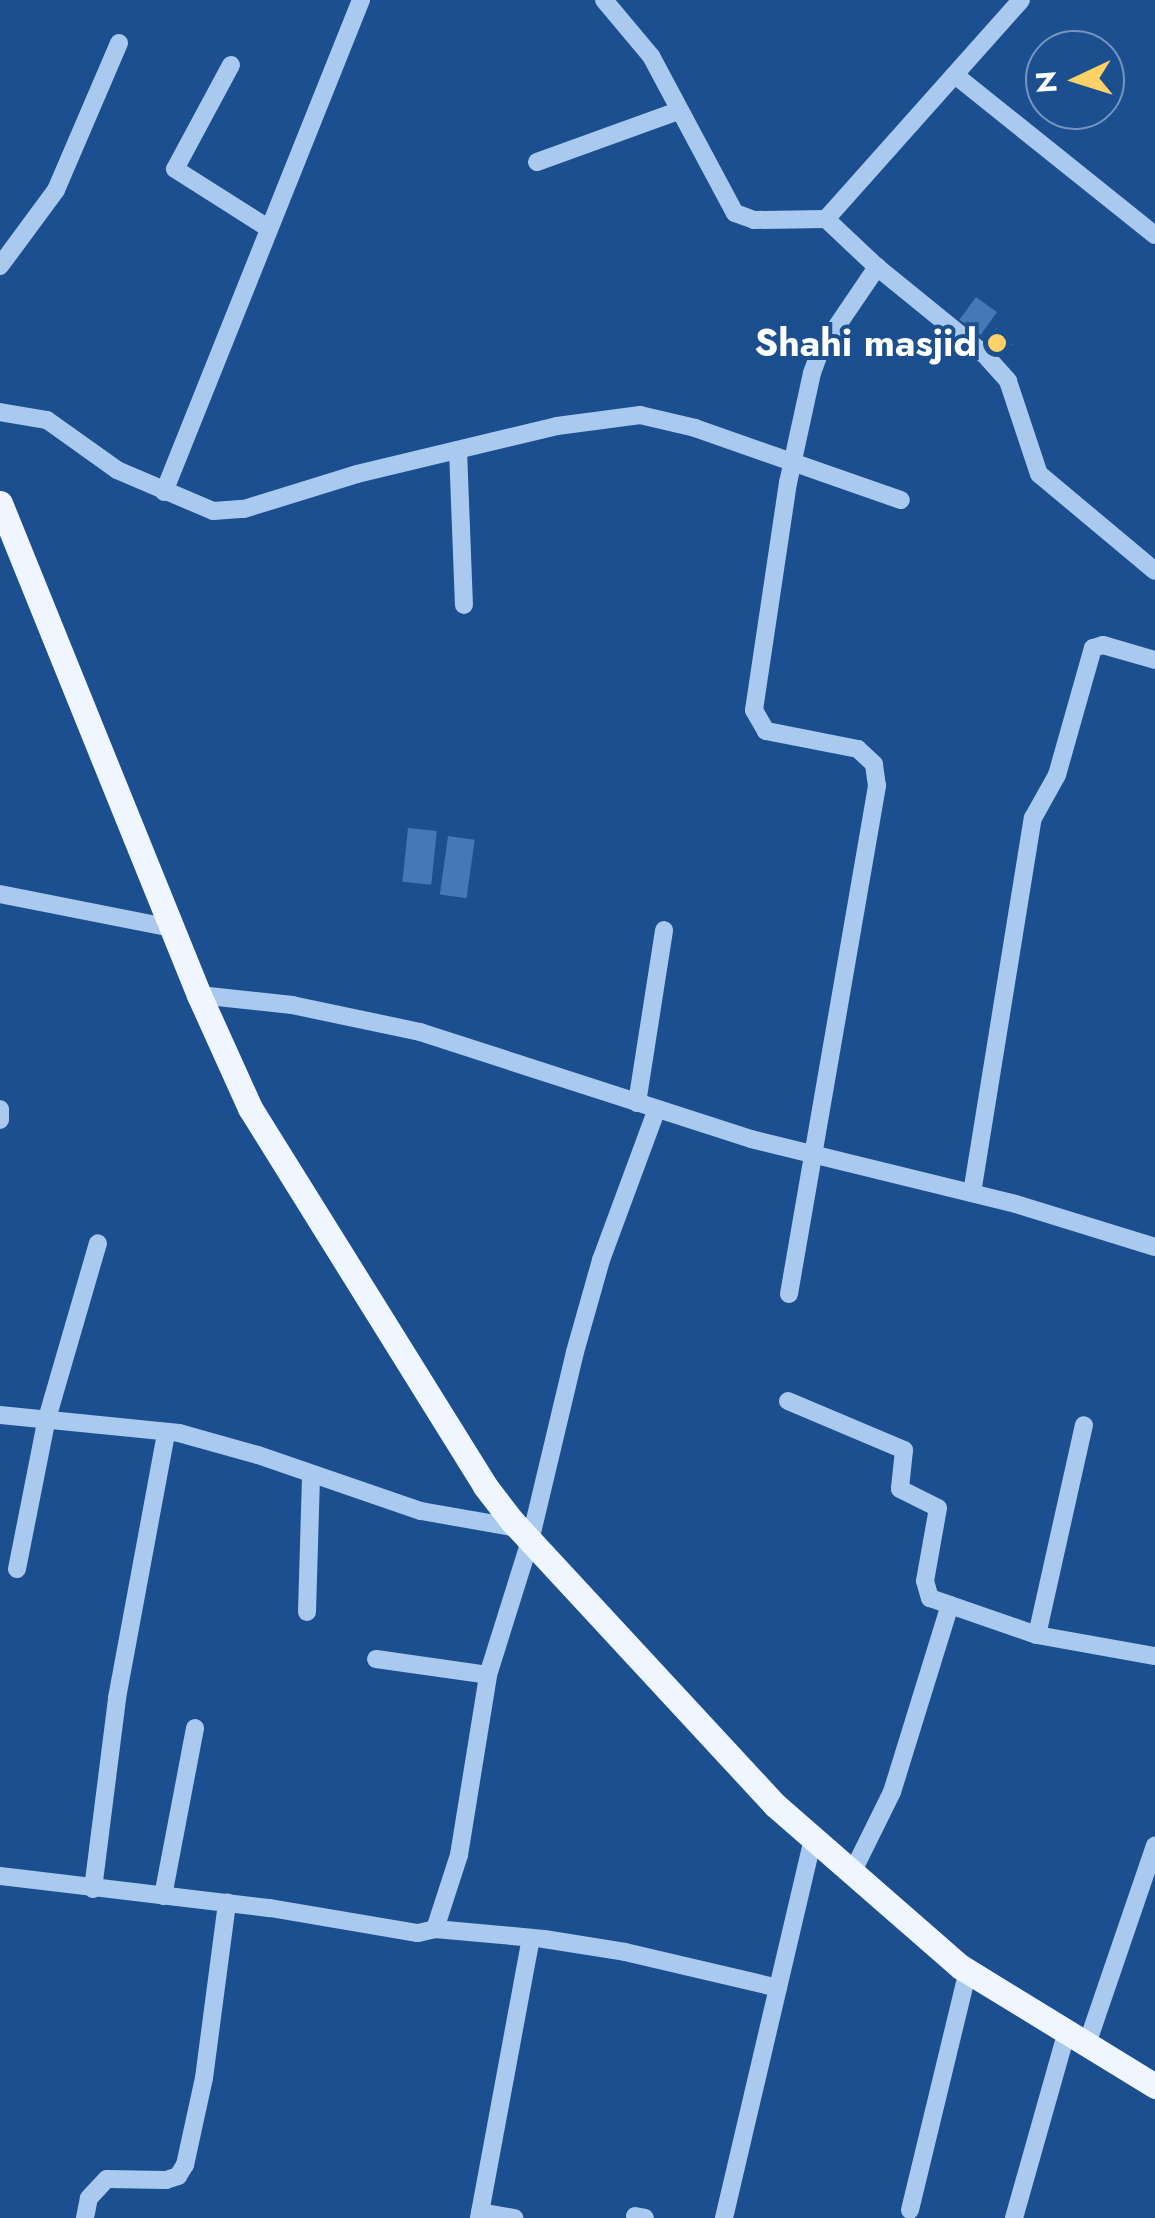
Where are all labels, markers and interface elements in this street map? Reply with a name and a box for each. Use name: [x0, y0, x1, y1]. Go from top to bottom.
north arrow: [1025, 30, 1125, 130]
text: N: [1025, 69, 1068, 95]
place label: Shahi masjid: [754, 320, 977, 366]
marker: Shahi masjid: [986, 332, 1008, 354]

